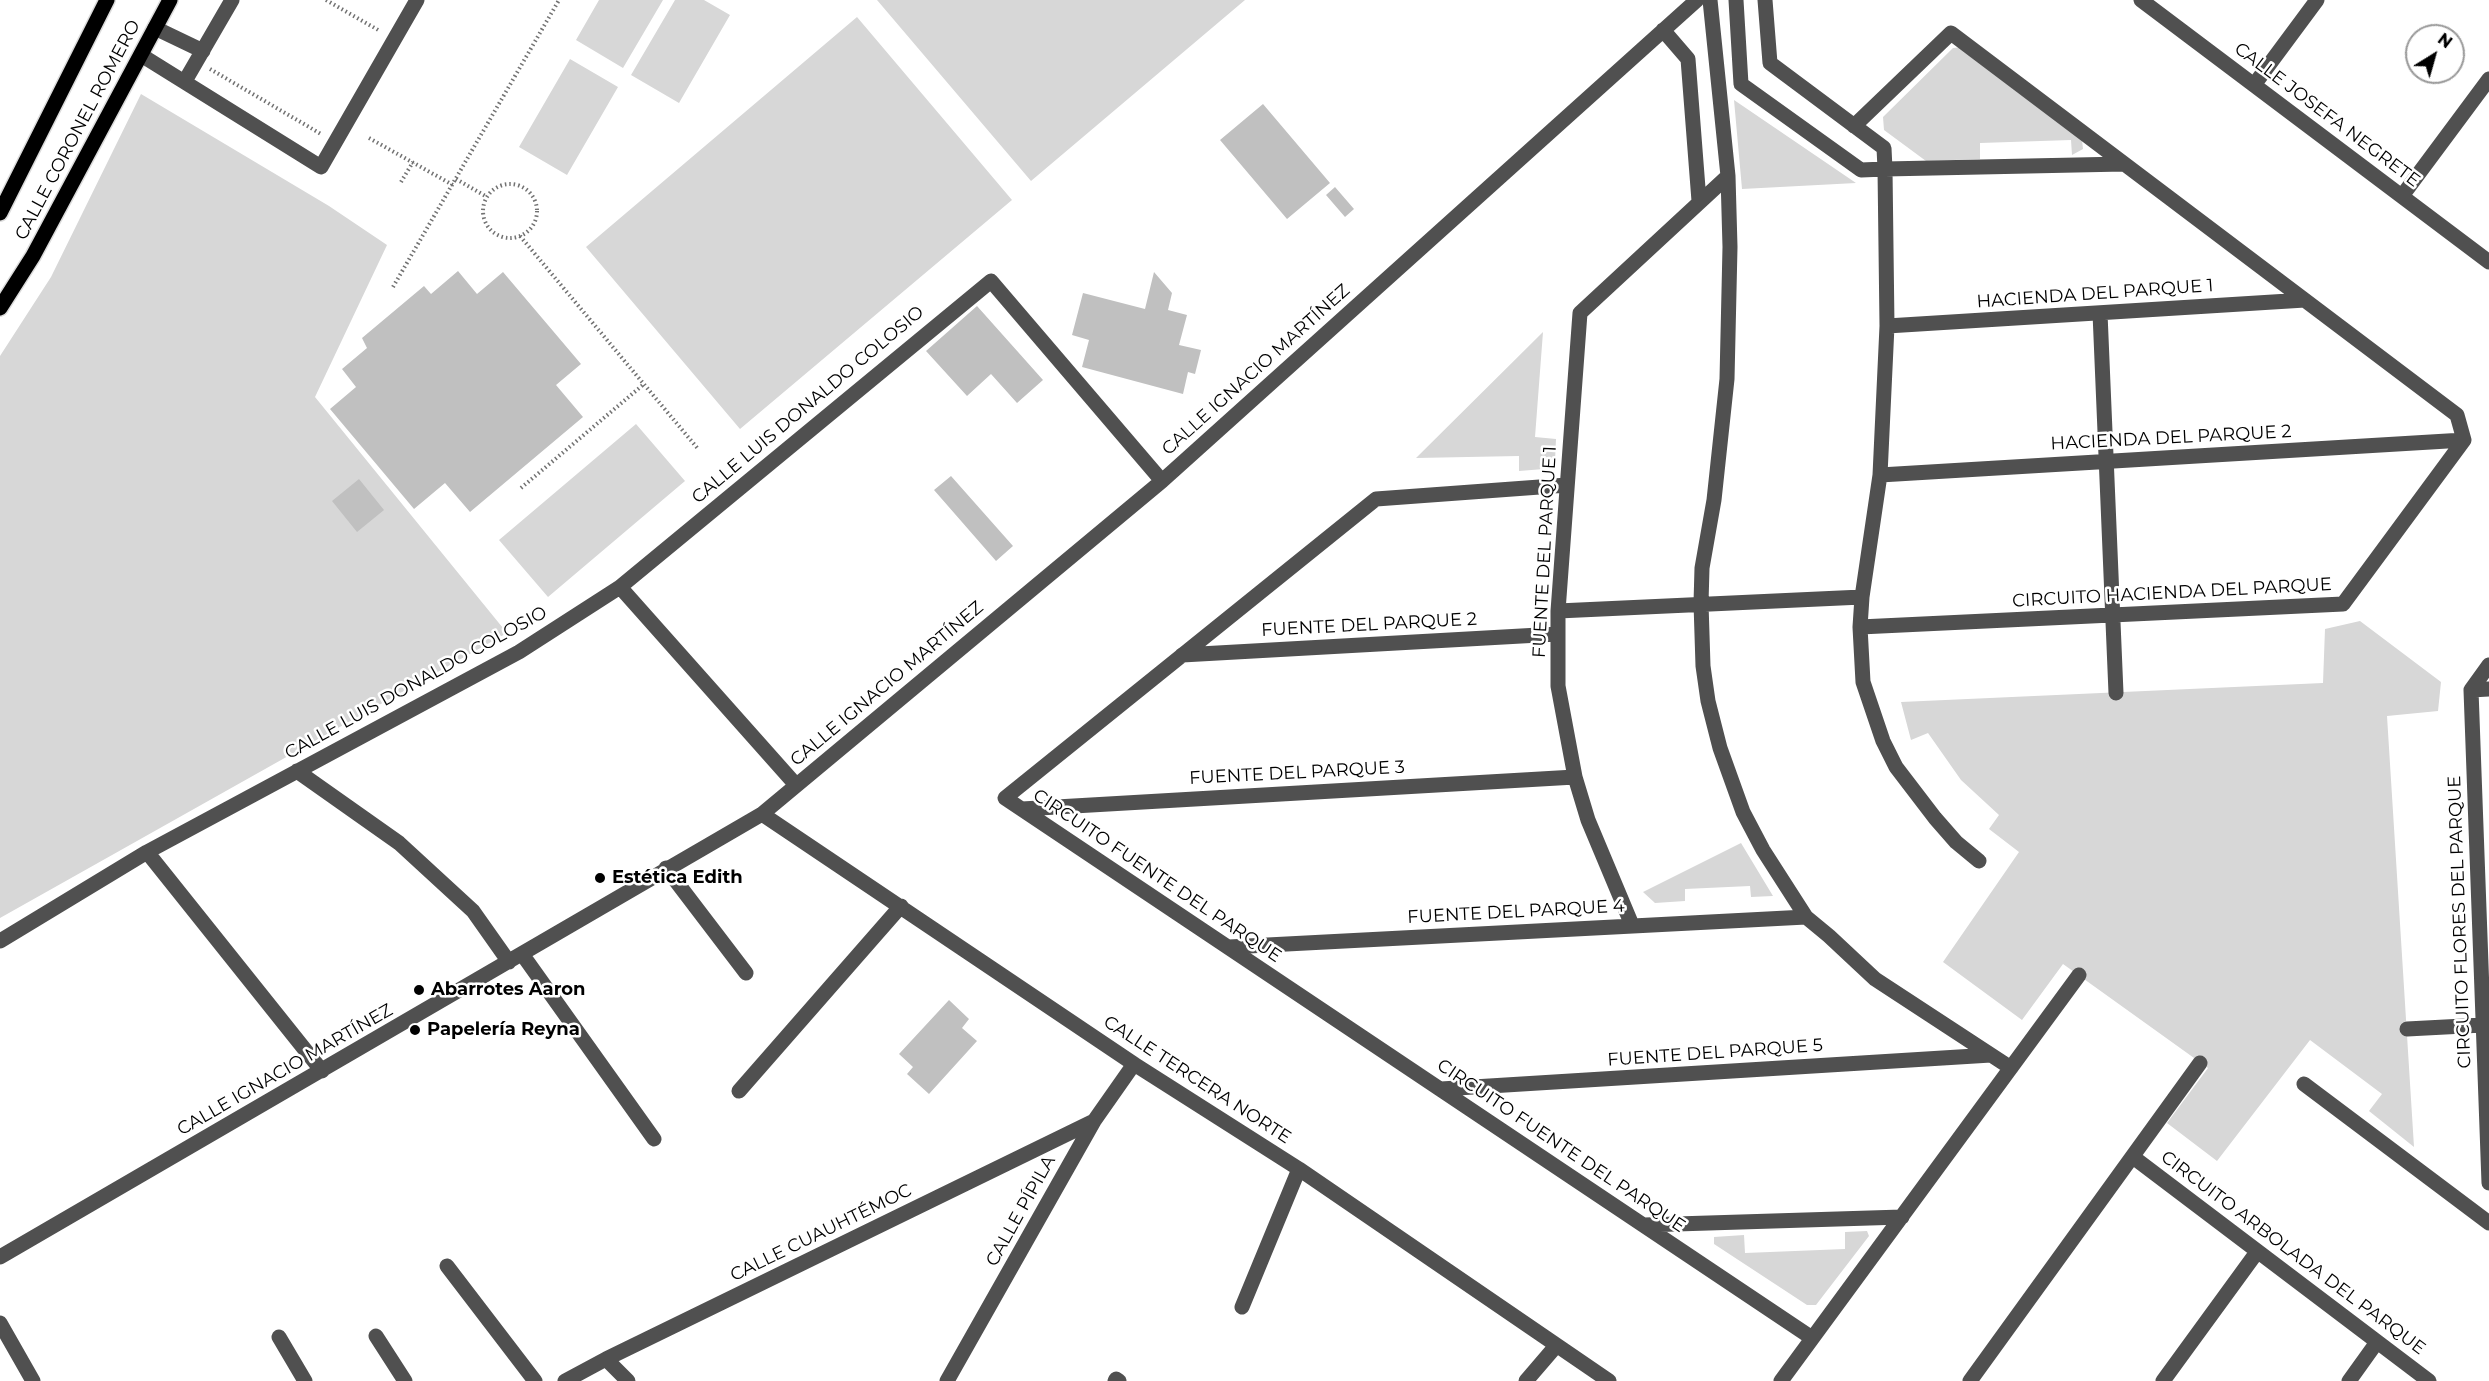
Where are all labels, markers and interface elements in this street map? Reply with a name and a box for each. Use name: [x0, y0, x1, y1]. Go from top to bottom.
street label: CALLE CORONEL ROMERO: [11, 16, 145, 244]
north arrow: [2405, 24, 2465, 84]
text: N: [2434, 29, 2456, 52]
street label: CALLE JOSEFA NEGRETE: [2230, 38, 2424, 192]
street label: HACIENDA DEL PARQUE 1: [1976, 275, 2214, 313]
street label: CALLE IGNACIO MARTÍNEZ: [1158, 280, 1354, 460]
street label: CALLE LUIS DONALDO COLOSIO: [688, 302, 928, 508]
street label: HACIENDA DEL PARQUE 2: [2050, 421, 2292, 455]
street label: FUENTE DEL PARQUE 1: [1529, 445, 1561, 659]
street label: CIRCUITO HACIENDA DEL PARQUE: [2012, 574, 2332, 612]
street label: CALLE IGNACIO MARTÍNEZ: [786, 597, 988, 771]
street label: CALLE LUIS DONALDO COLOSIO: [281, 602, 551, 764]
street label: FUENTE DEL PARQUE 2: [1261, 609, 1477, 641]
street label: FUENTE DEL PARQUE 3: [1189, 757, 1405, 789]
street label: CIRCUITO FLORES DEL PARQUE: [2444, 775, 2476, 1069]
street label: CIRCUITO FUENTE DEL PARQUE: [1029, 785, 1285, 967]
place label: Estética Edith: [612, 867, 743, 889]
marker: Estética Edith: [593, 871, 607, 885]
street label: FUENTE DEL PARQUE 4: [1407, 896, 1625, 928]
place label: Abarrotes Aaron: [431, 979, 585, 1001]
marker: Abarrotes Aaron: [412, 983, 426, 997]
street label: CALLE IGNACIO MARTÍNEZ: [173, 999, 397, 1141]
street label: CALLE TERCERA NORTE: [1099, 1011, 1295, 1149]
place label: Papelería Reyna: [427, 1019, 580, 1041]
marker: Papelería Reyna: [408, 1023, 422, 1037]
street label: FUENTE DEL PARQUE 5: [1607, 1035, 1823, 1071]
street label: CIRCUITO FUENTE DEL PARQUE: [1433, 1055, 1689, 1237]
street label: CIRCUITO ARBOLADA DEL PARQUE: [2156, 1146, 2430, 1360]
street label: CALLE PÍPILA: [982, 1152, 1060, 1270]
street label: CALLE CUAUHTÉMOC: [727, 1180, 915, 1286]

